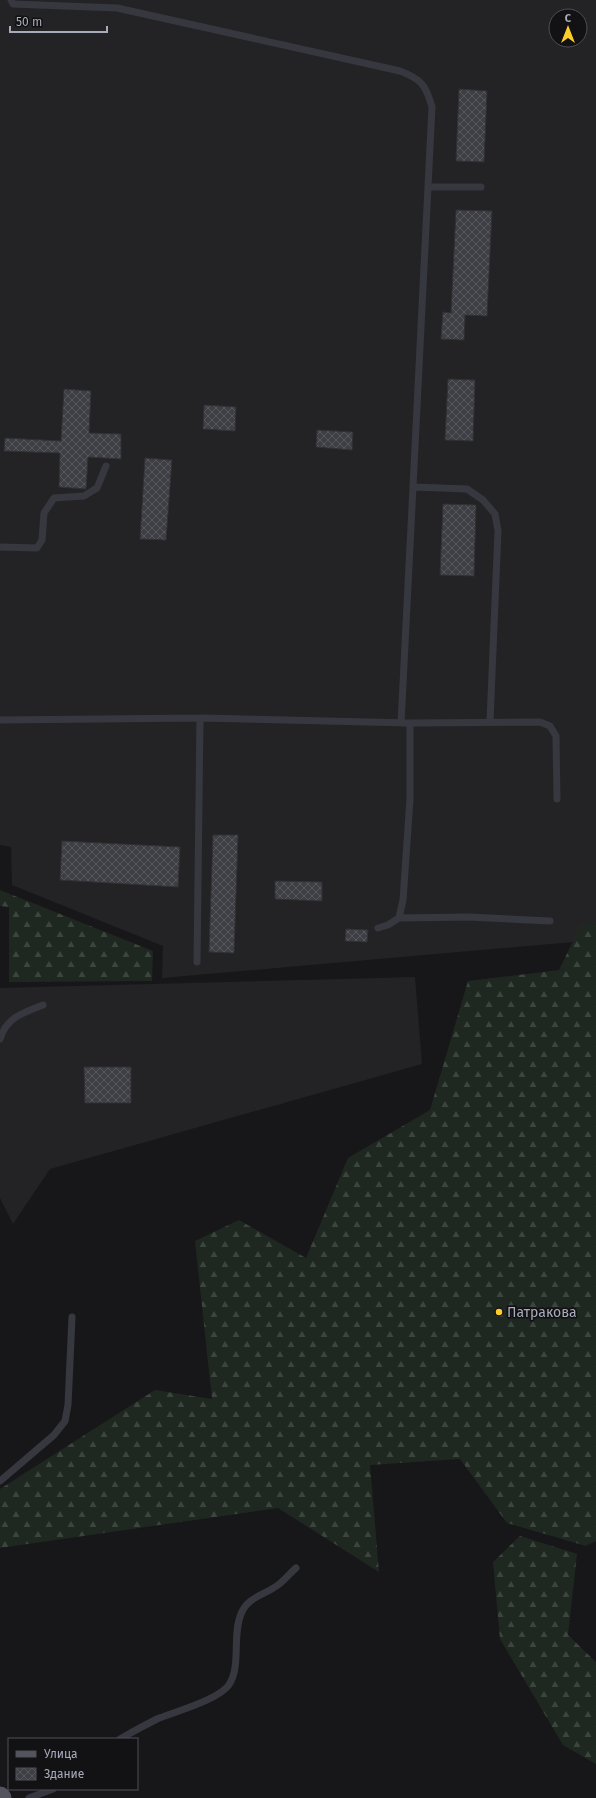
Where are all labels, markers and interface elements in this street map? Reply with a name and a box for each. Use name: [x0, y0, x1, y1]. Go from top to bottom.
scale bar: [10, 8, 107, 34]
north arrow: [548, 8, 588, 48]
text: С: [565, 12, 572, 25]
text: 50 m: [16, 15, 42, 29]
place label: Патракова: [507, 1304, 577, 1321]
marker: Патракова: [494, 1307, 504, 1317]
legend: [8, 1738, 138, 1790]
text: Улица: [44, 1747, 78, 1761]
text: Здание: [44, 1767, 84, 1781]

